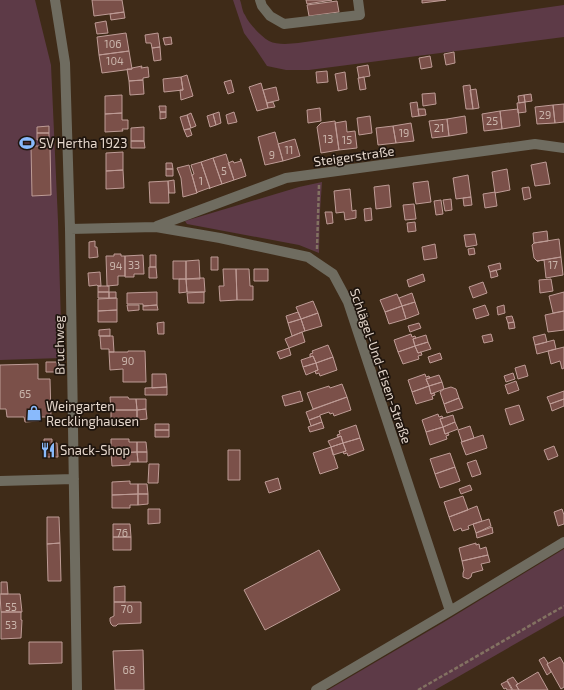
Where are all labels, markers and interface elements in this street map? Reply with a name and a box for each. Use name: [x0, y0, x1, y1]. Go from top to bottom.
house number: 106: [104, 37, 122, 50]
house number: 104: [106, 54, 124, 67]
house number: 29: [539, 108, 551, 121]
house number: 25: [486, 114, 498, 127]
house number: 21: [434, 121, 444, 134]
house number: 19: [399, 126, 409, 139]
house number: 13: [323, 132, 333, 145]
house number: 15: [342, 133, 352, 146]
sports icon: SV Hertha 1923: [18, 134, 36, 152]
place label: SV Hertha 1923: [39, 135, 127, 151]
street label: Steigerstraße: [313, 142, 395, 170]
house number: 11: [285, 143, 293, 156]
house number: 9: [269, 148, 275, 161]
house number: 5: [221, 164, 227, 177]
house number: 1: [199, 174, 203, 187]
house number: 33: [128, 258, 140, 271]
house number: 17: [548, 258, 558, 271]
house number: 94: [109, 259, 123, 272]
street label: Schlägel-Und-Eisen-Straße: [347, 286, 415, 446]
street label: Bruchweg: [50, 315, 68, 375]
house number: 90: [122, 354, 134, 367]
house number: 65: [19, 387, 31, 400]
place label: Weingarten Recklinghausen: [46, 398, 139, 429]
shop icon: Weingarten Recklinghausen: [25, 404, 43, 422]
restaurant icon: Snack-Shop: [39, 441, 57, 459]
place label: Snack-Shop: [60, 442, 130, 458]
house number: 76: [116, 526, 128, 539]
house number: 55: [5, 600, 17, 613]
house number: 70: [121, 602, 133, 615]
house number: 53: [5, 618, 17, 631]
house number: 68: [123, 663, 135, 676]

